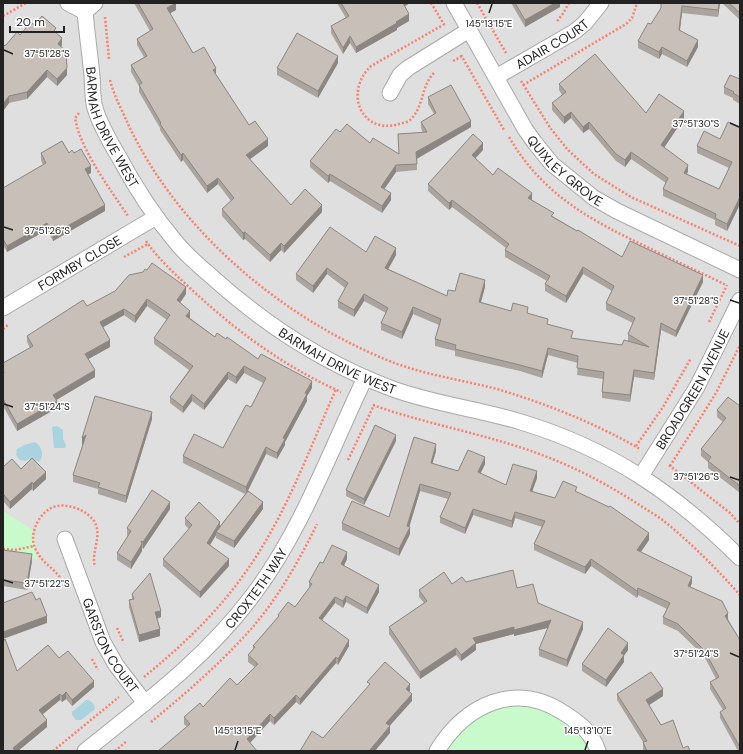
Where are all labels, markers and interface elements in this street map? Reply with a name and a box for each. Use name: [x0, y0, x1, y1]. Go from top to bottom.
scale bar: [10, 8, 64, 34]
text: 20 m: [16, 14, 45, 30]
street label: ADAIR COURT: [512, 15, 592, 73]
text: 145°13'15"E: [466, 17, 513, 30]
text: 37°51'28"S: [24, 47, 70, 60]
street label: BARMAH DRIVE WEST: [82, 66, 143, 191]
text: 37°51'30"S: [673, 117, 720, 130]
street label: QUIXLEY GROVE: [523, 132, 606, 210]
text: 37°51'26"S: [24, 224, 70, 237]
street label: FORMBY CLOSE: [35, 231, 125, 294]
text: 37°51'28"S: [673, 294, 719, 307]
street label: BARMAH DRIVE WEST: [275, 324, 398, 398]
street label: BROADGREEN AVENUE: [652, 326, 733, 453]
text: 37°51'24"S: [24, 400, 70, 413]
text: 37°51'26"S: [673, 470, 719, 483]
street label: CROXTETH WAY: [221, 545, 291, 632]
text: 37°51'22"S: [24, 577, 70, 590]
street label: GARSTON COURT: [78, 595, 142, 696]
text: 37°51'24"S: [673, 647, 719, 660]
text: 145°13'15"E: [215, 724, 262, 737]
text: 145°13'10"E: [564, 724, 612, 737]

